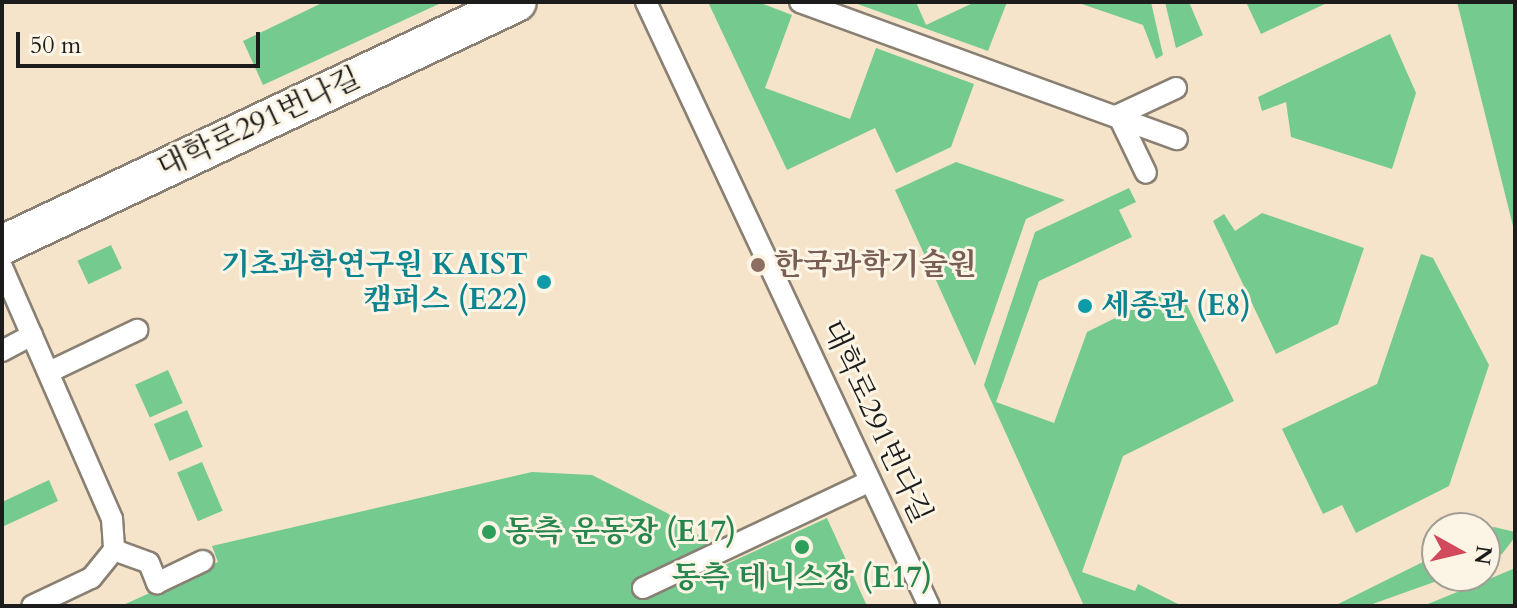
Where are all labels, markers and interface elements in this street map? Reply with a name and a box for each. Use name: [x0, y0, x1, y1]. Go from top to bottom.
scale bar: [20, 16, 264, 66]
text: 50 m: [30, 29, 81, 62]
street label: 대학로291번나길: [152, 60, 366, 186]
place label: 기초과학연구원 KAIST 캠퍼스 (E22): [221, 247, 528, 318]
place label: 한국과학기술원: [774, 247, 977, 283]
marker: 한국과학기술원: [749, 256, 767, 274]
marker: 기초과학연구원 KAIST 캠퍼스 (E22): [535, 273, 553, 291]
place label: 세종관 (E8): [1101, 288, 1251, 324]
marker: 세종관 (E8): [1076, 297, 1094, 315]
street label: 대학로291번다길: [813, 315, 939, 529]
north arrow: [1421, 512, 1501, 592]
place label: 동측 운동장 (E17): [505, 514, 736, 550]
marker: 동측 운동장 (E17): [480, 523, 498, 541]
marker: 동측 테니스장 (E17): [793, 538, 811, 556]
text: N: [1467, 544, 1499, 567]
place label: 동측 테니스장 (E17): [672, 560, 932, 596]

